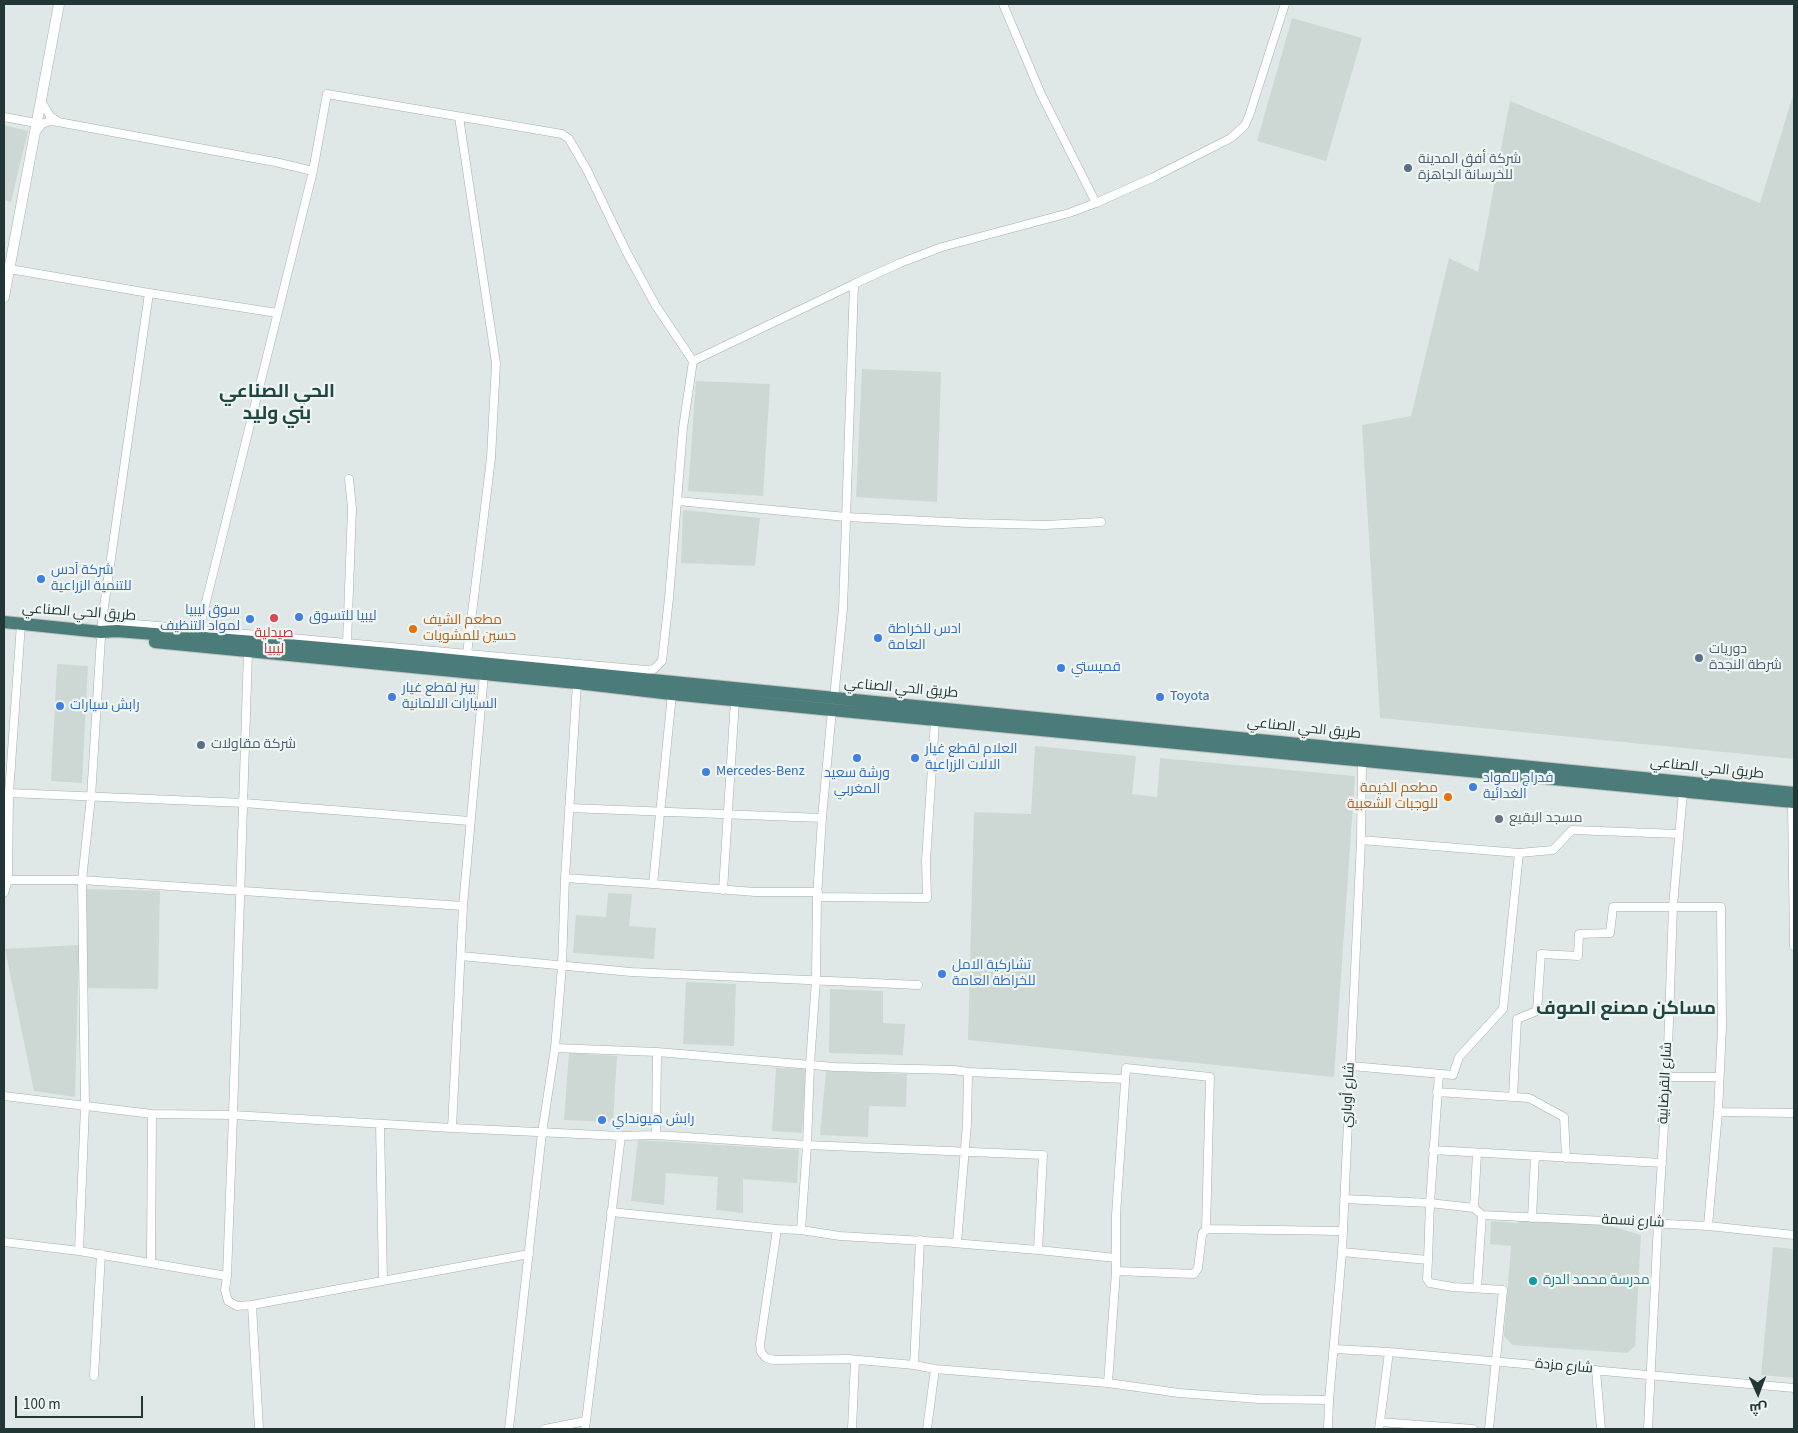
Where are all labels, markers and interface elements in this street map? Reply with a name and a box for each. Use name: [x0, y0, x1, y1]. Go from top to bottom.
place label: شركة أفق المدينة للخرسانة الجاهزة: [1418, 152, 1521, 184]
marker: شركة أفق المدينة للخرسانة الجاهزة: [1402, 162, 1414, 174]
district label: الحي الصناعي بني وليد: [219, 382, 335, 426]
place label: شركة آدس للتنمية الزراعية: [51, 563, 132, 596]
marker: شركة آدس للتنمية الزراعية: [35, 573, 47, 585]
street label: طريق الحي الصناعي: [21, 601, 137, 625]
place label: سوق ليبيا لمواد التنظيف: [160, 603, 240, 636]
place label: ليبيا للتسوق: [309, 609, 377, 625]
marker: ليبيا للتسوق: [293, 611, 305, 623]
marker: صيدلية ليبيا: [268, 612, 280, 624]
marker: سوق ليبيا لمواد التنظيف: [244, 613, 256, 625]
place label: مطعم الشيف حسين للمشويات: [423, 613, 516, 646]
place label: ادس للخراطة العامة: [888, 622, 961, 654]
marker: مطعم الشيف حسين للمشويات: [407, 623, 419, 635]
place label: صيدلية ليبيا: [254, 626, 294, 658]
marker: ادس للخراطة العامة: [872, 632, 884, 644]
place label: دوريات شرطة النجدة: [1709, 642, 1782, 674]
marker: دوريات شرطة النجدة: [1693, 652, 1705, 664]
place label: قميستي: [1071, 660, 1121, 676]
marker: قميستي: [1055, 662, 1067, 674]
street label: طريق الحي الصناعي: [843, 676, 959, 702]
place label: بينز لقطع غيار السيارات الالمانية: [402, 681, 497, 714]
place label: Toyota: [1170, 689, 1209, 705]
marker: بينز لقطع غيار السيارات الالمانية: [386, 691, 398, 703]
marker: Toyota: [1154, 691, 1166, 703]
place label: رابش سيارات: [70, 698, 140, 714]
marker: رابش سيارات: [54, 700, 66, 712]
street label: طريق الحي الصناعي: [1246, 715, 1362, 743]
place label: شركة مقاولات: [211, 737, 296, 753]
marker: شركة مقاولات: [195, 739, 207, 751]
place label: العلام لقطع غيار الالات الزراعية: [925, 742, 1018, 774]
marker: ورشة سعيد المغربي: [851, 752, 863, 764]
marker: العلام لقطع غيار الالات الزراعية: [909, 752, 921, 764]
street label: طريق الحي الصناعي: [1649, 755, 1765, 783]
place label: Mercedes-Benz: [716, 764, 805, 780]
marker: Mercedes-Benz: [700, 766, 712, 778]
place label: ورشة سعيد المغربي: [824, 766, 890, 799]
place label: فدراج للمواد الغدائية: [1483, 771, 1554, 804]
place label: مطعم الخيمة للوجبات الشعبية: [1347, 781, 1438, 814]
marker: فدراج للمواد الغدائية: [1467, 781, 1479, 793]
marker: مطعم الخيمة للوجبات الشعبية: [1442, 791, 1454, 803]
place label: مسجد البقيع: [1509, 811, 1582, 827]
marker: مسجد البقيع: [1493, 813, 1505, 825]
place label: تشاركية الامل للخراطة العامة: [952, 958, 1036, 990]
marker: تشاركية الامل للخراطة العامة: [936, 968, 948, 980]
district label: مساكن مصنع الصوف: [1536, 999, 1716, 1021]
street label: شارع القرضابية: [1655, 1041, 1677, 1125]
street label: شارع أوباري: [1339, 1062, 1359, 1128]
place label: رابش هيونداي: [612, 1112, 694, 1128]
marker: رابش هيونداي: [596, 1114, 608, 1126]
street label: شارع نسمة: [1601, 1212, 1665, 1232]
place label: مدرسة محمد الدرة: [1543, 1273, 1650, 1289]
marker: مدرسة محمد الدرة: [1527, 1275, 1539, 1287]
street label: شارع مزدة: [1534, 1356, 1594, 1378]
north arrow: [1733, 1368, 1783, 1418]
scale bar: [18, 1386, 145, 1418]
text: 100 m: [23, 1394, 61, 1415]
text: ش: [1749, 1398, 1768, 1418]

